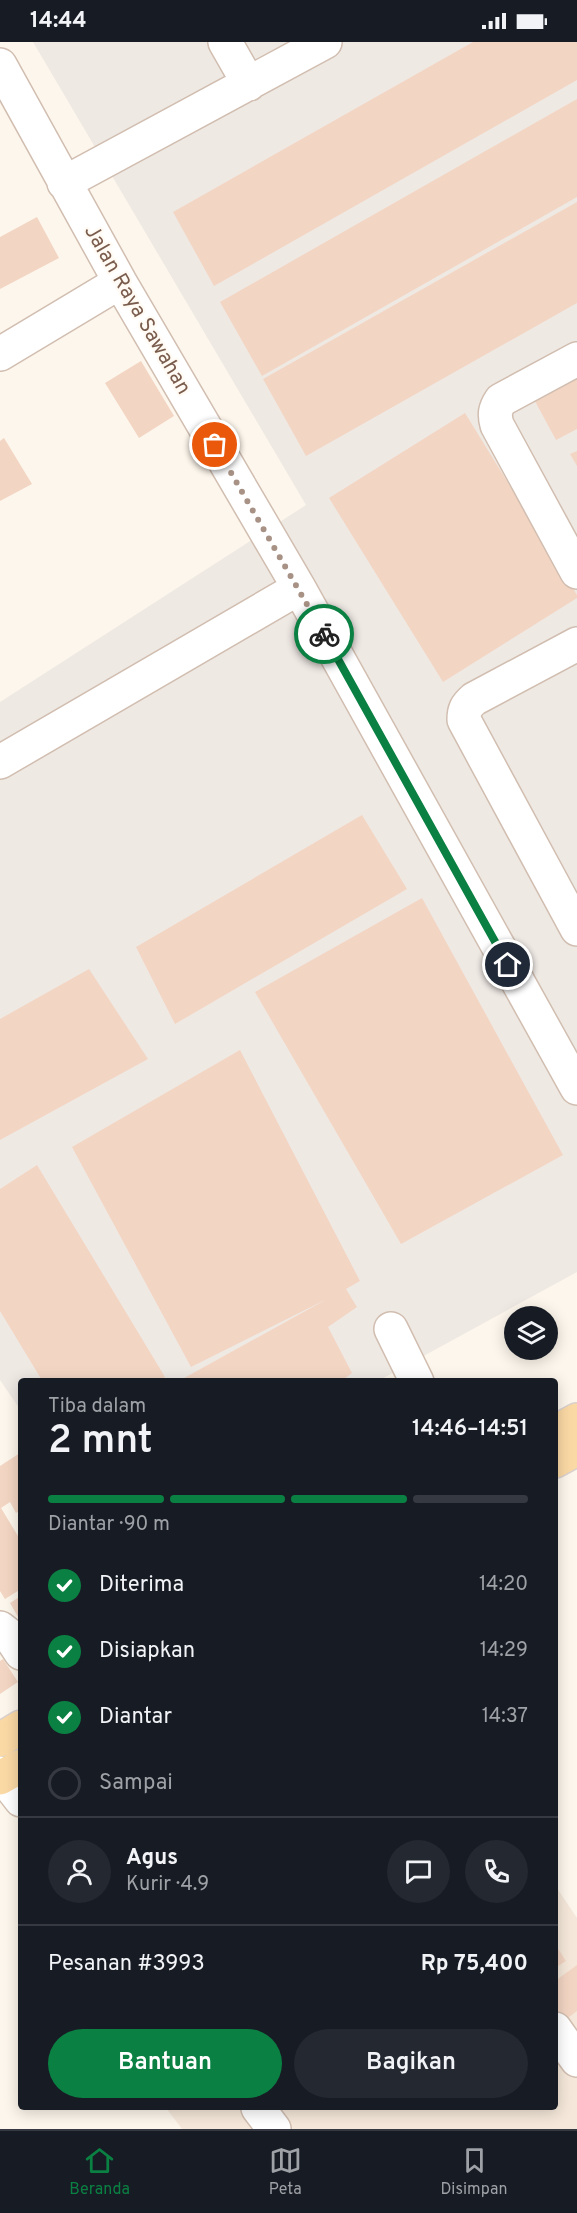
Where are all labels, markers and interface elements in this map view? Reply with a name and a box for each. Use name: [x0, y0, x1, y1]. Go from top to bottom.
text: 14:44: [30, 8, 87, 35]
street label: Jalan Raya Sawahan: [77, 220, 197, 400]
pin: [189, 419, 240, 470]
icon: bag: [198, 428, 231, 461]
courier: [294, 604, 354, 664]
icon: bike: [308, 618, 341, 651]
pin: [482, 939, 533, 990]
icon: home: [491, 948, 524, 981]
map controls: [504, 1306, 558, 1360]
button: layers: [504, 1306, 558, 1360]
text: Tiba dalam: [48, 1394, 146, 1420]
text: 14:46–14:51: [412, 1416, 528, 1443]
text: 2 mnt: [48, 1418, 153, 1467]
text: Diantar · 90 m: [48, 1512, 170, 1538]
icon: check: [48, 1569, 81, 1602]
text: Diterima: [99, 1572, 184, 1599]
text: 14:20: [479, 1572, 528, 1598]
icon: check: [48, 1635, 81, 1668]
text: Disiapkan: [99, 1638, 195, 1665]
text: 14:29: [480, 1638, 528, 1664]
icon: check: [48, 1701, 81, 1734]
text: Diantar: [99, 1704, 172, 1731]
text: 14:37: [482, 1704, 528, 1730]
text: Sampai: [99, 1770, 173, 1797]
button: person: [48, 1840, 111, 1903]
button: chat: [387, 1840, 450, 1903]
button: phone: [465, 1840, 528, 1903]
text: Agus: [126, 1845, 178, 1872]
text: Kurir · 4.9: [126, 1872, 209, 1898]
text: Pesanan #3993: [48, 1951, 205, 1978]
text: Rp 75,400: [421, 1951, 528, 1978]
button: Bantuan: [48, 2029, 282, 2098]
button: Bagikan: [294, 2029, 528, 2098]
tab: Beranda: [69, 2144, 130, 2200]
tab: Peta: [269, 2144, 302, 2200]
tab: Disimpan: [440, 2144, 508, 2200]

